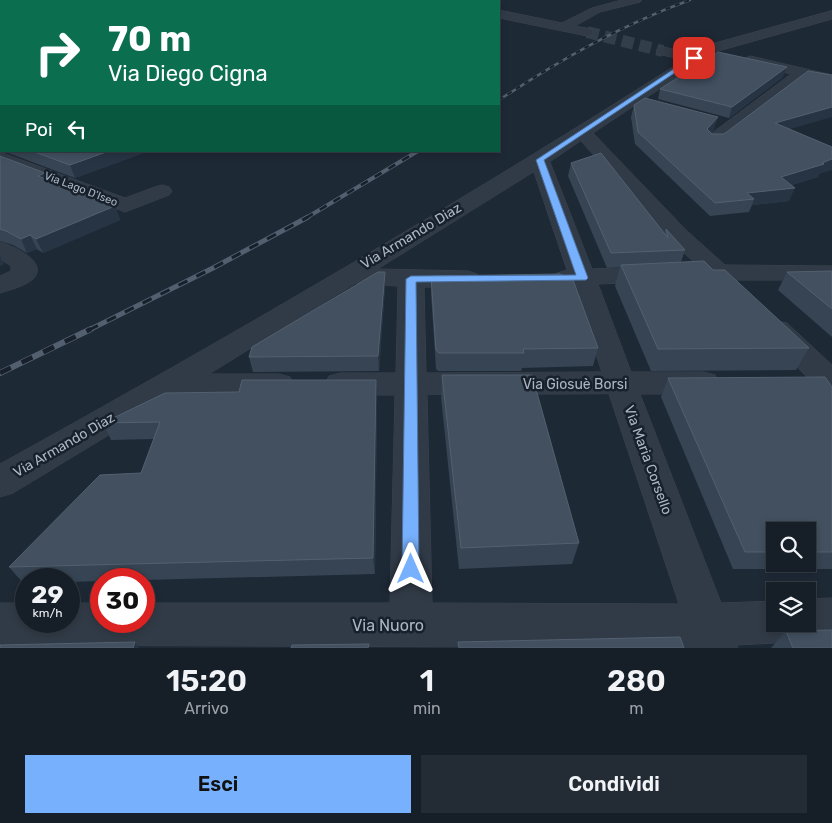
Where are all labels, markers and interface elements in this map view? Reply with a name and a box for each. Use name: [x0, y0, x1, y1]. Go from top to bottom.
text: 70 m: [108, 18, 191, 60]
icon: right: [25, 20, 90, 85]
pin: [673, 37, 715, 79]
icon: arrive: [680, 44, 708, 72]
text: Via Diego Cigna: [108, 60, 268, 87]
icon: left: [63, 115, 91, 143]
text: Poi: [25, 118, 53, 141]
street label: Via Lago D'Iseo: [42, 169, 120, 209]
street label: Via Armando Diaz: [358, 199, 464, 273]
street label: Via Giosuè Borsi: [523, 376, 627, 393]
street label: Via Maria Corsello: [620, 403, 676, 517]
street label: Via Armando Diaz: [10, 409, 118, 481]
map controls: [766, 522, 816, 632]
button: search: [766, 522, 816, 572]
position arrow: [384, 542, 436, 594]
speed limit sign: 30: [90, 568, 155, 633]
text: 29: [31, 580, 64, 609]
button: layers: [766, 582, 816, 632]
text: km/h: [33, 606, 62, 620]
street label: Via Nuoro: [352, 616, 424, 635]
text: 15:20: [166, 663, 247, 699]
text: 1: [420, 663, 434, 699]
text: 280: [607, 663, 666, 699]
text: Arrivo: [184, 699, 229, 718]
text: min: [413, 699, 441, 718]
text: m: [629, 699, 644, 718]
button: Esci: [25, 755, 411, 813]
button: Condividi: [421, 755, 807, 813]

